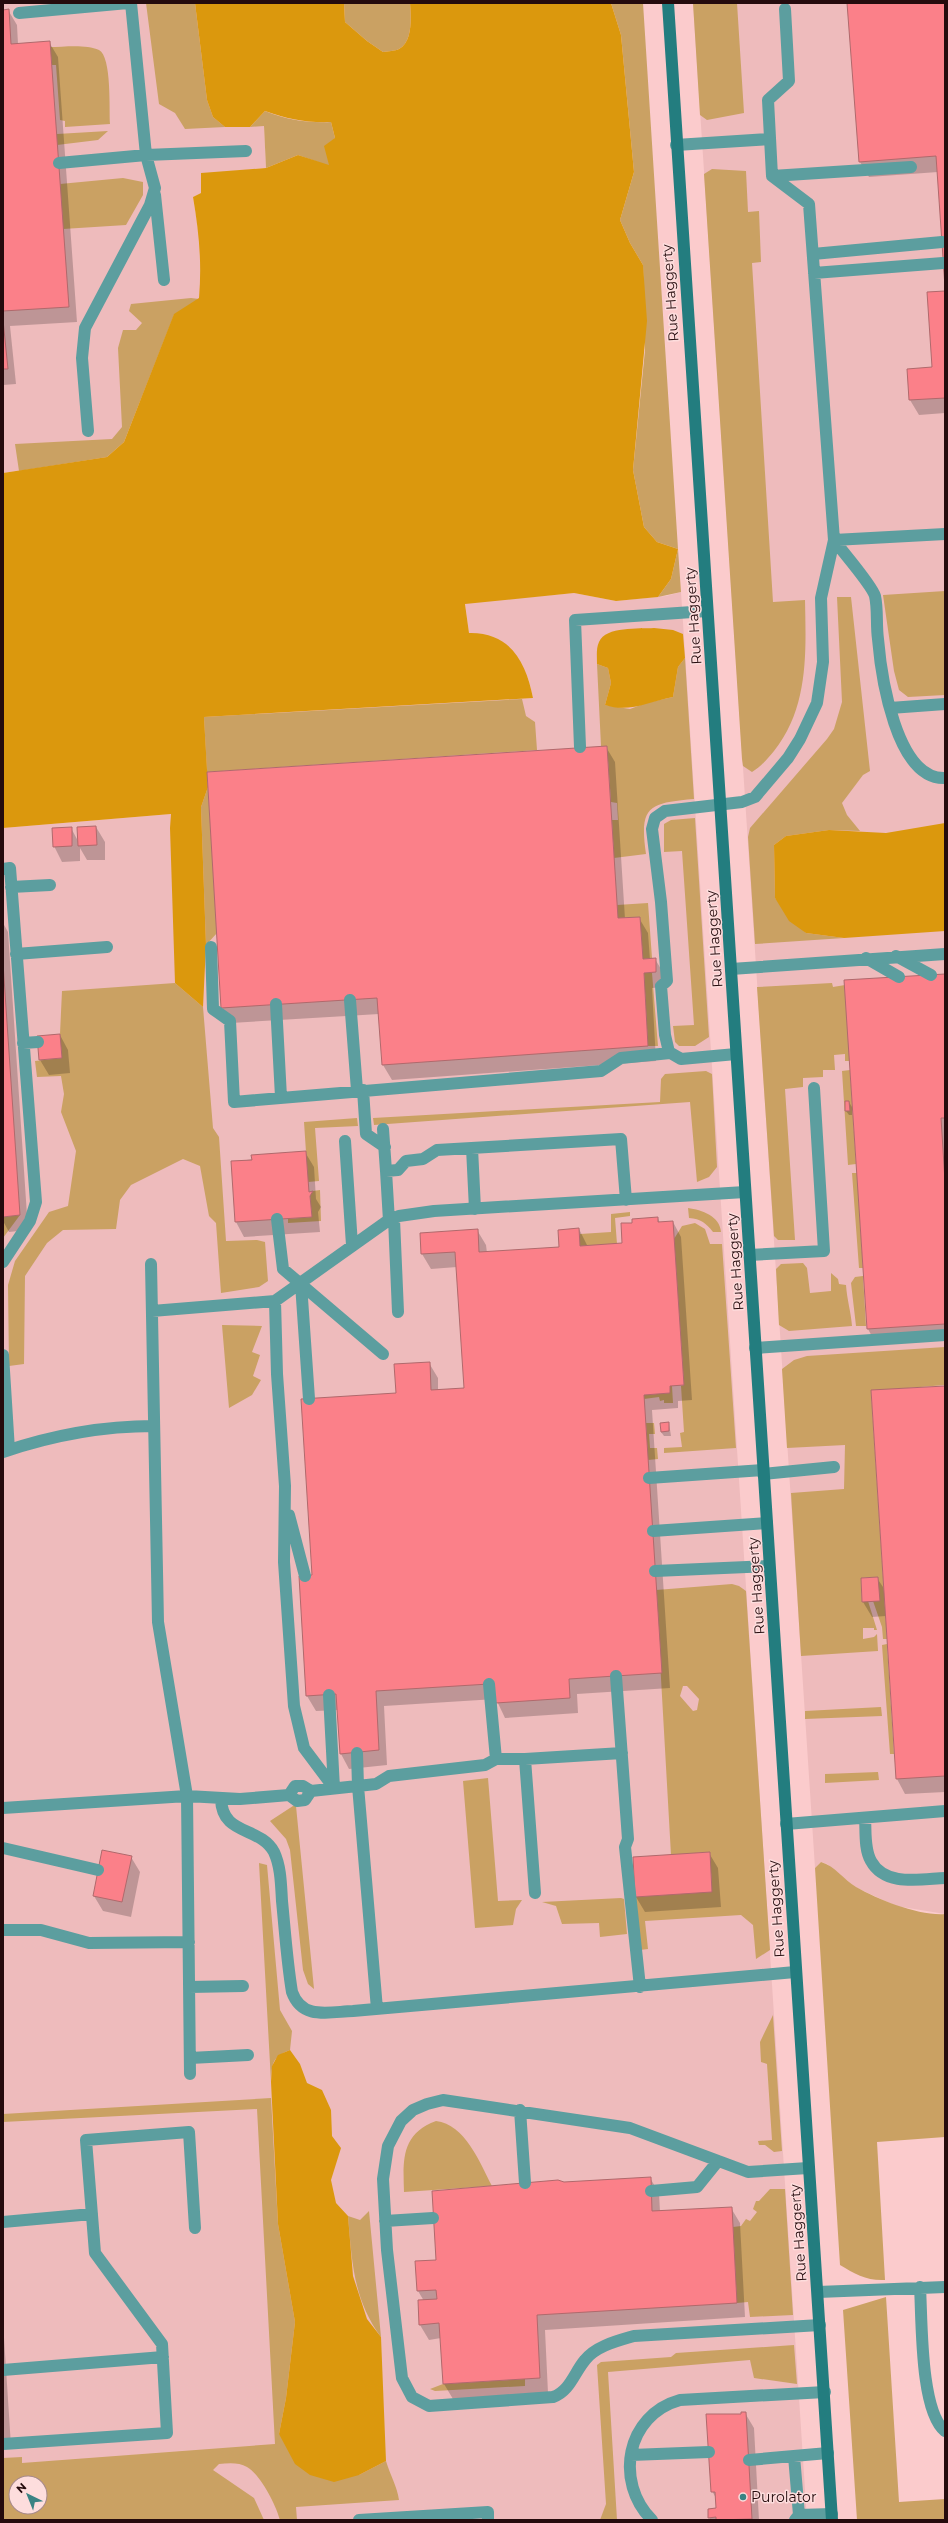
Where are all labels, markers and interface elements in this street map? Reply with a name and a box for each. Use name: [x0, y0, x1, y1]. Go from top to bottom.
street label: Rue Haggerty: [658, 243, 682, 342]
street label: Rue Haggerty: [681, 566, 705, 665]
street label: Rue Haggerty: [702, 889, 726, 988]
street label: Rue Haggerty: [723, 1212, 747, 1311]
street label: Rue Haggerty: [744, 1536, 768, 1635]
street label: Rue Haggerty: [764, 1859, 788, 1958]
street label: Rue Haggerty: [786, 2183, 810, 2282]
north arrow: [8, 2475, 48, 2515]
text: N: [13, 2480, 29, 2496]
place label: Purolator: [751, 2488, 817, 2506]
marker: Purolator: [738, 2492, 748, 2502]

